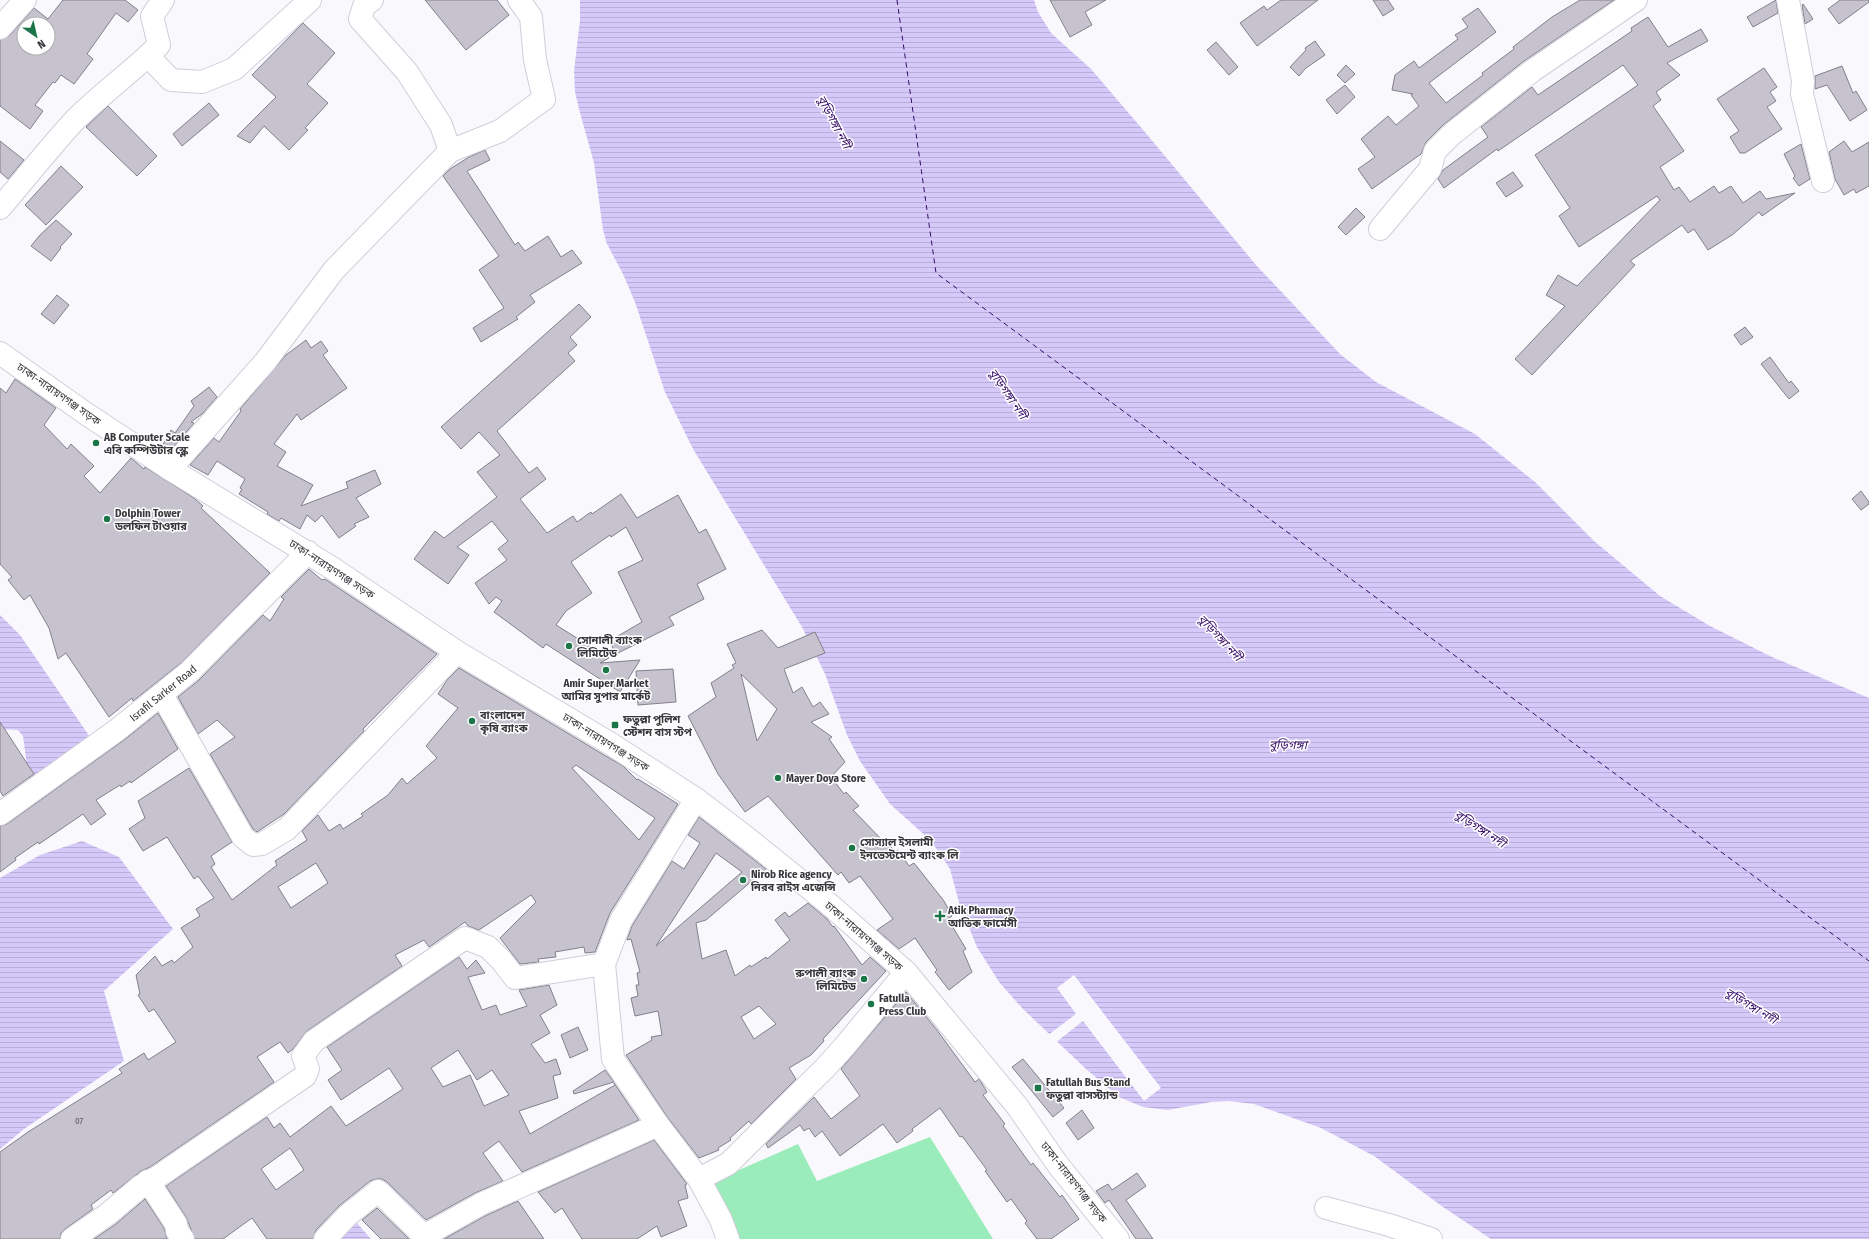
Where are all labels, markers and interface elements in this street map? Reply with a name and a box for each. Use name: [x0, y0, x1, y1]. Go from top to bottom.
north arrow: [16, 16, 56, 56]
text: N: [35, 37, 48, 51]
water label: বুড়িগঙ্গা নদী: [814, 93, 855, 153]
street label: ঢাকা-নারায়ণগঞ্জ সড়ক: [14, 360, 103, 428]
water label: বুড়িগঙ্গা নদী: [986, 366, 1032, 424]
place label: AB Computer Scale এবি কম্পিউটার স্কেল: [103, 431, 190, 458]
marker: AB Computer Scale এবি কম্পিউটার স্কেল: [91, 438, 101, 448]
place label: Dolphin Tower ডলফিন টাওয়ার: [114, 507, 187, 533]
marker: Dolphin Tower ডলফিন টাওয়ার: [102, 514, 112, 524]
street label: ঢাকা-নারায়ণগঞ্জ সড়ক: [286, 536, 377, 602]
water label: বুড়িগঙ্গা নদী: [1195, 612, 1247, 666]
place label: সোনালী ব্যাংক লিমিটেড: [576, 634, 643, 660]
marker: সোনালী ব্যাংক লিমিটেড: [564, 641, 574, 651]
street label: Israfil Sarker Road: [127, 663, 199, 724]
marker: Amir Super Market আমির সুপার মার্কেট: [601, 665, 611, 675]
place label: Amir Super Market আমির সুপার মার্কেট: [561, 677, 651, 703]
place label: বাংলাদেশ কৃষি ব্যাংক: [479, 709, 529, 736]
street label: ঢাকা-নারায়ণগঞ্জ সড়ক: [559, 710, 651, 774]
place label: ফতুল্লা পুলিশ স্টেশন বাস স্টপ: [622, 713, 693, 739]
marker: বাংলাদেশ কৃষি ব্যাংক: [467, 716, 477, 726]
marker: ফতুল্লা পুলিশ স্টেশন বাস স্টপ: [610, 720, 620, 730]
water label: বুড়িগঙ্গা: [1269, 738, 1310, 752]
place label: Mayer Doya Store: [786, 772, 866, 785]
marker: Mayer Doya Store: [773, 773, 783, 783]
water label: বুড়িগঙ্গা নদী: [1452, 807, 1510, 852]
place label: সোস্যাল ইসলামী ইনভেস্টমেন্ট ব্যাংক লি: [859, 836, 959, 862]
marker: সোস্যাল ইসলামী ইনভেস্টমেন্ট ব্যাংক লি: [847, 843, 857, 853]
place label: Nirob Rice agency নিরব রাইস এজেন্সি: [750, 868, 836, 894]
marker: Nirob Rice agency নিরব রাইস এজেন্সি: [738, 875, 748, 885]
street label: ঢাকা-নারায়ণগঞ্জ সড়ক: [821, 898, 905, 974]
place label: Atik Pharmacy আতিক ফার্মেসী: [947, 904, 1018, 930]
marker: Atik Pharmacy আতিক ফার্মেসী: [935, 911, 945, 921]
place label: রুপালী ব্যাংক লিমিটেড: [794, 967, 857, 993]
marker: রুপালী ব্যাংক লিমিটেড: [859, 974, 869, 984]
water label: বুড়িগঙ্গা নদী: [1723, 985, 1782, 1028]
place label: Fatulla Press Club: [879, 992, 926, 1018]
marker: Fatulla Press Club: [866, 999, 876, 1009]
place label: Fatullah Bus Stand ফতুল্লা বাসস্ট্যান্ড: [1045, 1076, 1130, 1102]
marker: Fatullah Bus Stand ফতুল্লা বাসস্ট্যান্ড: [1033, 1083, 1043, 1093]
house number: 07: [75, 1116, 83, 1126]
street label: ঢাকা-নারায়ণগঞ্জ সড়ক: [1037, 1138, 1109, 1225]

